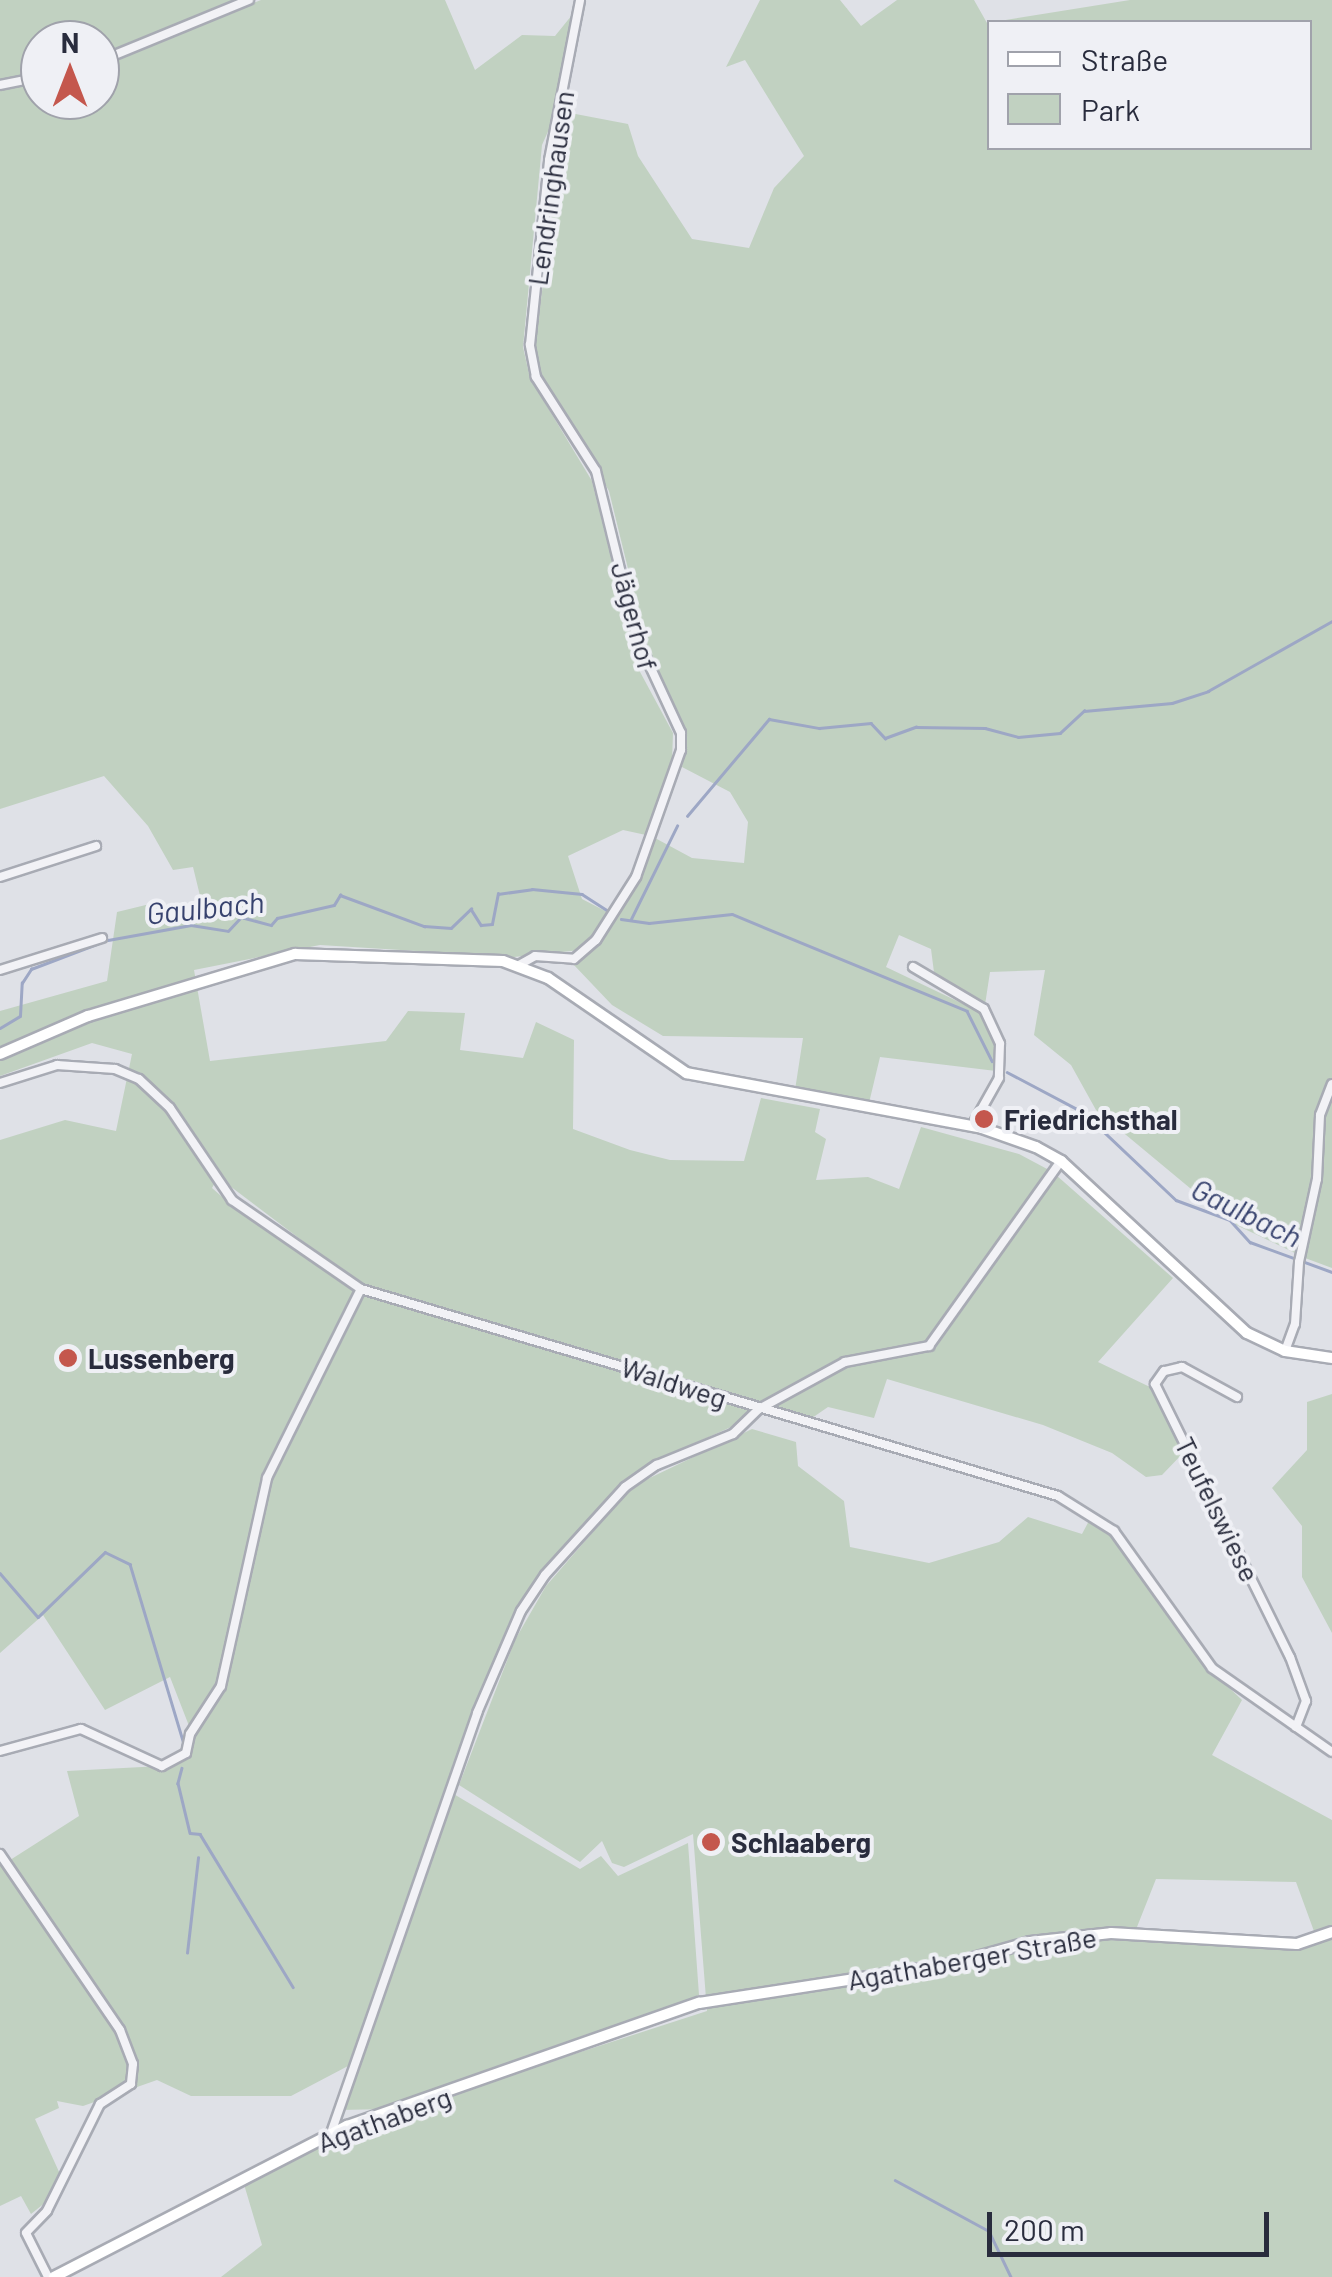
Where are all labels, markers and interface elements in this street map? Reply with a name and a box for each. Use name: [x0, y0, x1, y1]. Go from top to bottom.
north arrow: [20, 20, 120, 120]
legend: [987, 20, 1312, 150]
text: N: [61, 25, 79, 59]
text: Straße: [1081, 41, 1168, 77]
street label: Lendringhausen: [520, 88, 580, 288]
text: Park: [1081, 91, 1140, 127]
street label: Jägerhof: [604, 558, 666, 674]
water label: Gaulbach: [144, 883, 266, 931]
place label: Friedrichsthal: [1004, 1102, 1178, 1136]
marker: Friedrichsthal: [973, 1108, 995, 1130]
water label: Gaulbach: [1186, 1170, 1308, 1254]
place label: Lussenberg: [88, 1341, 234, 1375]
marker: Lussenberg: [57, 1347, 79, 1369]
street label: Waldweg: [617, 1349, 731, 1415]
street label: Teufelswiese: [1169, 1431, 1267, 1587]
place label: Schlaaberg: [731, 1825, 871, 1859]
marker: Schlaaberg: [700, 1831, 722, 1853]
street label: Agathaberger Straße: [845, 1920, 1099, 1996]
street label: Agathaberg: [312, 2079, 456, 2159]
scale bar: [992, 2192, 1274, 2254]
text: 200 m: [1004, 2211, 1085, 2247]

